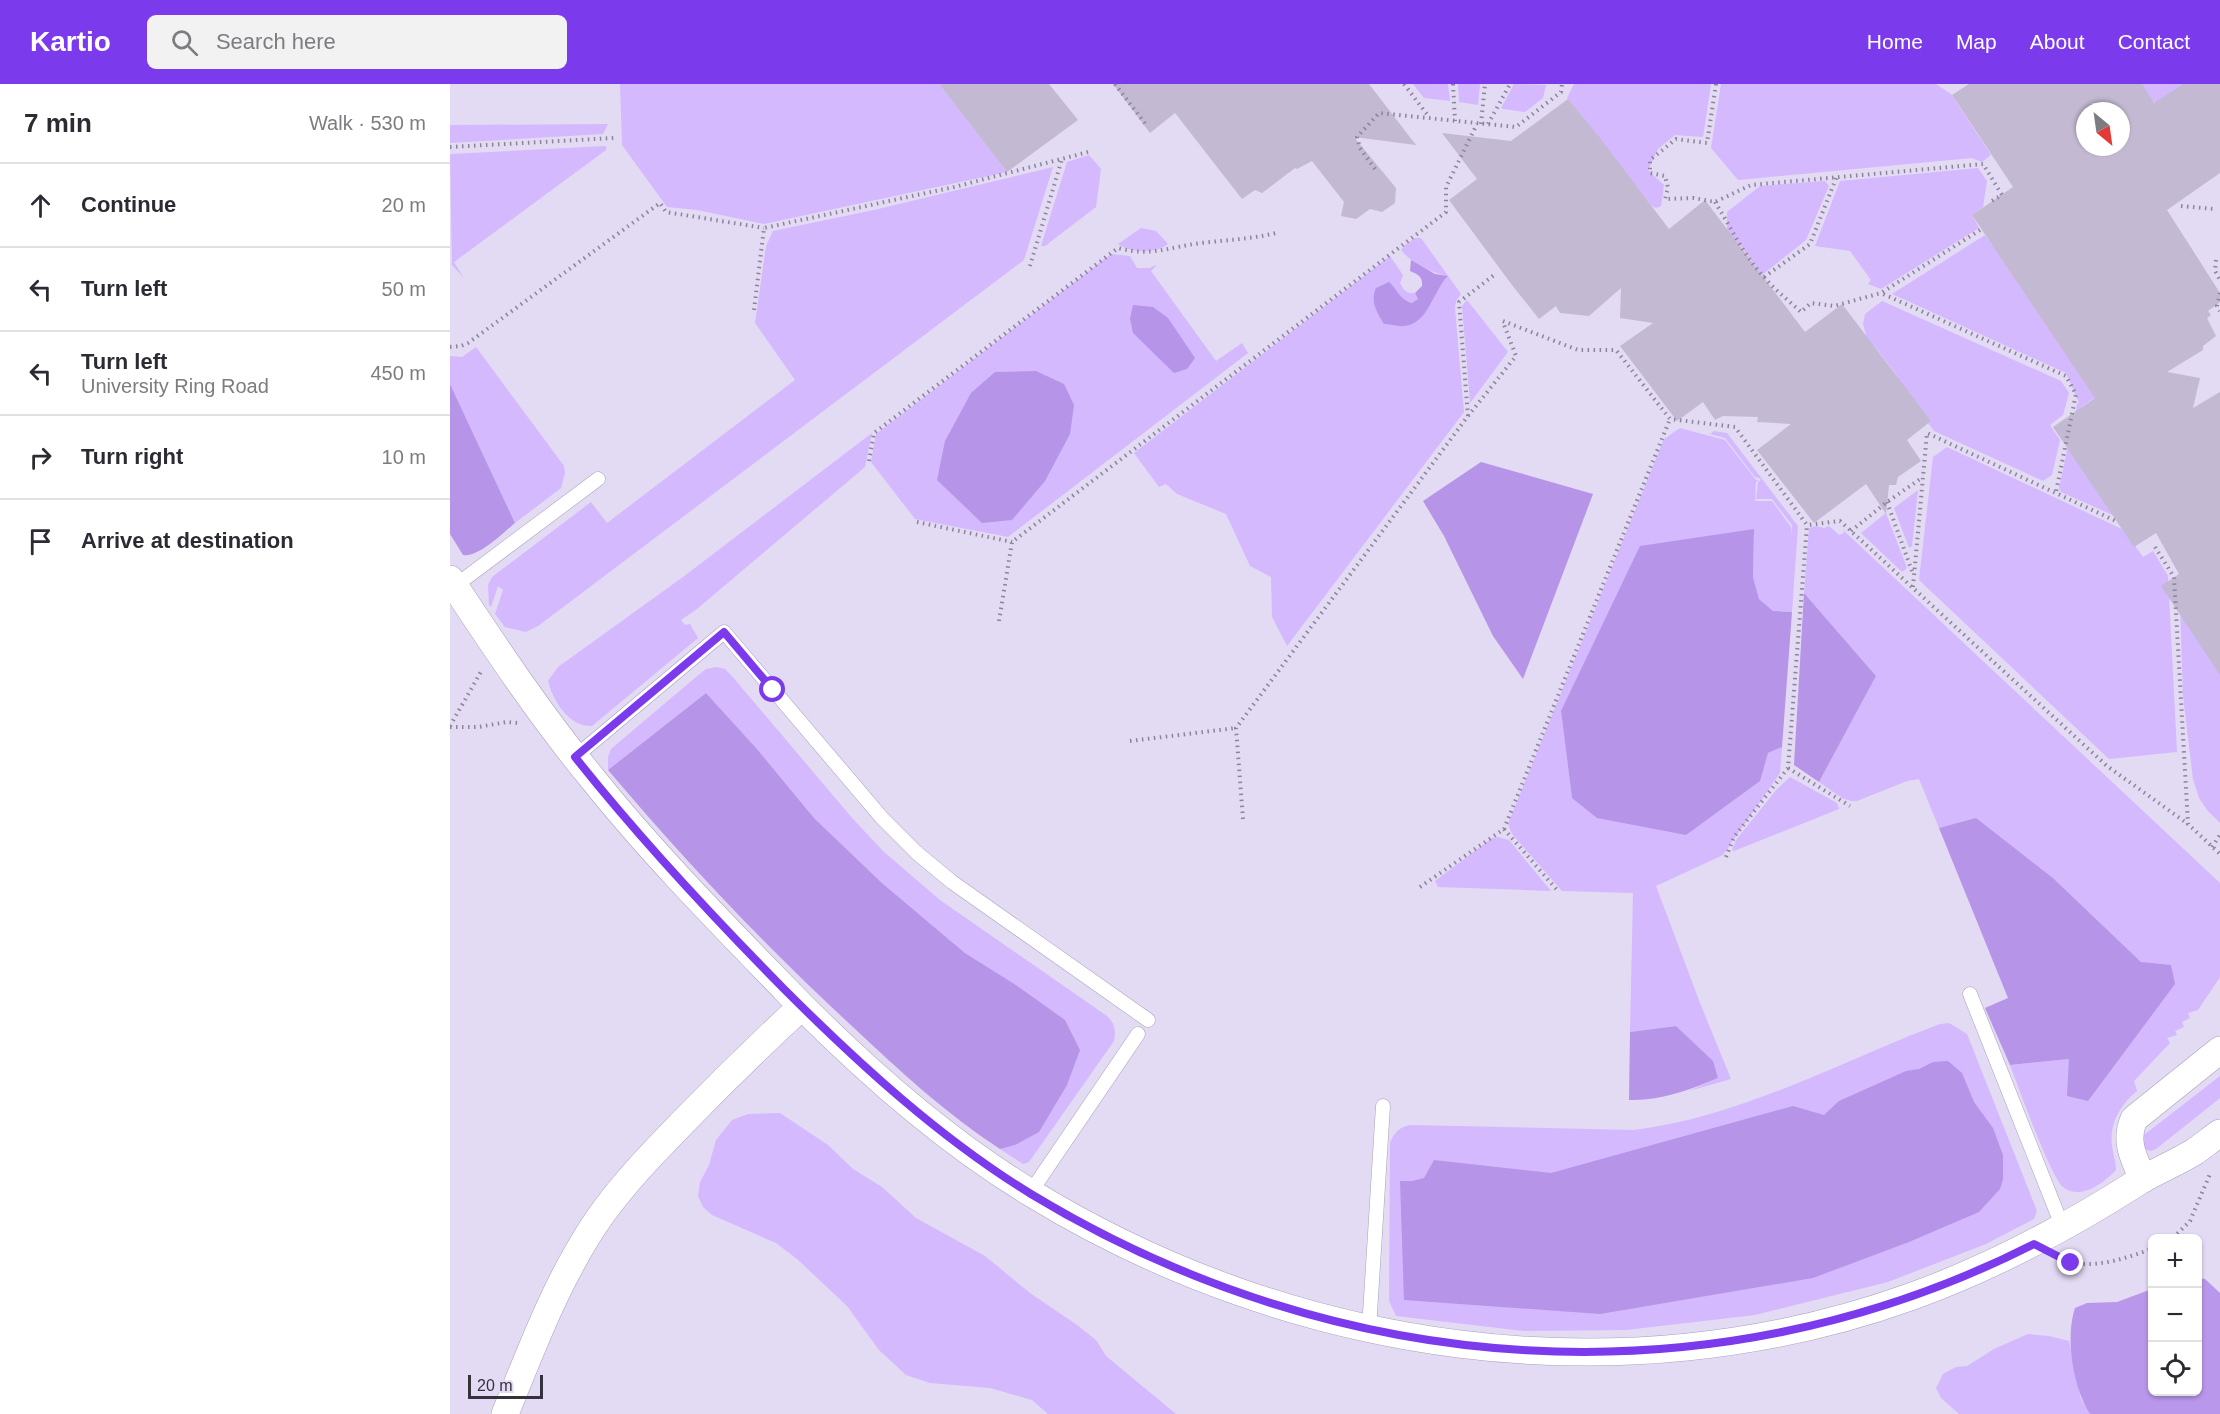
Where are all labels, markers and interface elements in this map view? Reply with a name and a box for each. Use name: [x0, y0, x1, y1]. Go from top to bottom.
search box: [147, 15, 567, 69]
text: Kartio: [30, 26, 111, 57]
icon: search: [168, 26, 201, 59]
text: Search here: [216, 29, 336, 54]
text: Home: [1867, 30, 1923, 53]
text: Map: [1956, 30, 1997, 53]
text: About: [2030, 30, 2085, 53]
text: Contact: [2118, 30, 2190, 53]
north arrow: [2076, 102, 2130, 156]
text: 7 min: [24, 108, 92, 138]
text: Walk · 530 m: [309, 112, 426, 134]
icon: ahead: [24, 189, 57, 222]
text: Continue: [81, 192, 176, 217]
text: 20 m: [382, 194, 426, 216]
icon: left: [24, 273, 57, 306]
text: Turn left: [81, 276, 167, 301]
text: 50 m: [382, 278, 426, 300]
text: Turn left: [81, 349, 167, 374]
icon: left: [24, 357, 57, 390]
text: 450 m: [370, 362, 426, 384]
text: University Ring Road: [81, 375, 269, 397]
icon: right: [24, 441, 57, 474]
text: Turn right: [81, 444, 183, 469]
text: 10 m: [382, 446, 426, 468]
icon: arrive: [24, 525, 57, 558]
text: Arrive at destination: [81, 528, 294, 553]
route start: [759, 676, 785, 702]
map controls: [2148, 1234, 2202, 1396]
button: +: [2148, 1234, 2202, 1288]
route end: [2057, 1249, 2083, 1275]
button: −: [2148, 1288, 2202, 1342]
button: locate: [2148, 1342, 2202, 1396]
scale bar: [468, 1372, 543, 1400]
text: 20 m: [477, 1377, 513, 1394]

